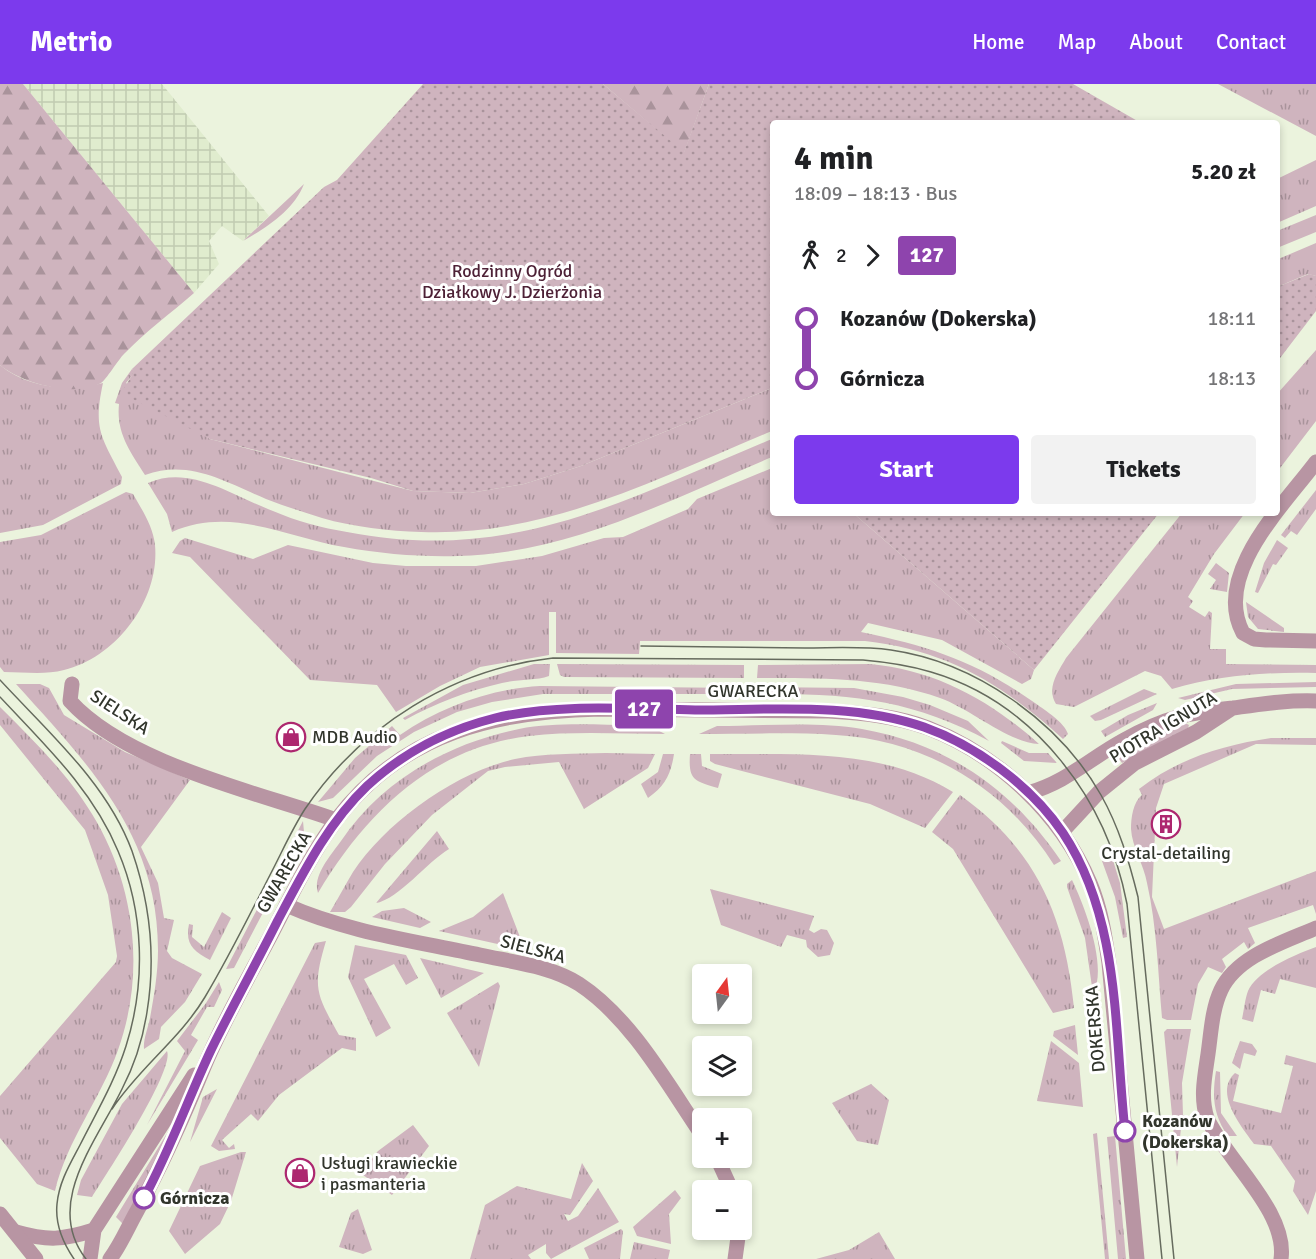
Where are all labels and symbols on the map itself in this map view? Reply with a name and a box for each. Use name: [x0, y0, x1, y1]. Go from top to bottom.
park label: Rodzinny Ogród Działkowy J. Dzierżonia: [422, 260, 602, 303]
street label: GWARECKA: [708, 680, 798, 702]
street label: SIELSKA: [86, 685, 154, 739]
street label: PIOTRA IGNUTA: [1105, 686, 1221, 768]
line badge: 127: [610, 690, 678, 728]
shop icon: MDB Audio: [275, 721, 307, 753]
place label: MDB Audio: [312, 726, 397, 748]
building icon: Crystal-detailing: [1150, 808, 1182, 840]
street label: GWARECKA: [252, 827, 316, 917]
place label: Crystal-detailing: [1101, 842, 1231, 864]
street label: SIELSKA: [498, 930, 568, 968]
north arrow: [692, 964, 752, 1024]
street label: DOKERSKA: [1080, 985, 1110, 1073]
place label: Kozanów (Dokerska): [1142, 1110, 1229, 1153]
marker: Kozanów (Dokerska): [1114, 1120, 1136, 1142]
place label: Usługi krawieckie i pasmanteria: [321, 1152, 457, 1195]
shop icon: Usługi krawieckie i pasmanteria: [284, 1157, 316, 1189]
marker: Górnicza: [133, 1187, 155, 1209]
place label: Górnicza: [160, 1187, 229, 1209]

